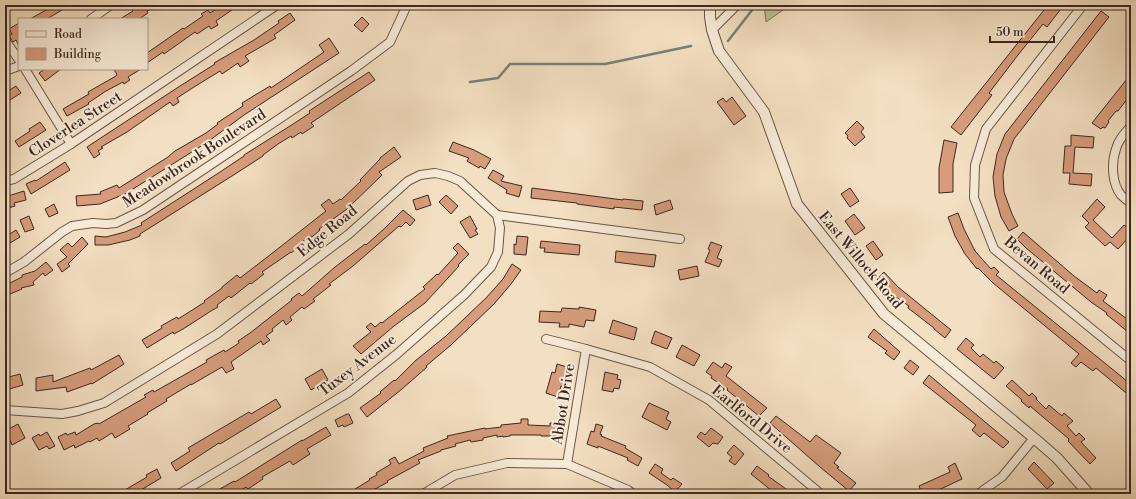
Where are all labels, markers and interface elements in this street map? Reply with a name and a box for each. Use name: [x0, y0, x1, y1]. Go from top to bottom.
legend: [18, 18, 148, 70]
scale bar: [990, 18, 1054, 44]
text: 50 m: [996, 25, 1024, 40]
text: Road: [54, 27, 82, 42]
text: Building: [53, 47, 102, 62]
street label: Cloverlea Street: [25, 87, 126, 162]
street label: Meadowbrook Boulevard: [119, 105, 270, 212]
street label: Edge Road: [293, 201, 362, 261]
street label: East Willock Road: [814, 208, 907, 313]
street label: Bevan Road: [999, 232, 1074, 299]
street label: Tuxey Avenue: [315, 330, 400, 401]
street label: Abbot Drive: [548, 362, 579, 447]
street label: Earlford Drive: [707, 381, 796, 458]

